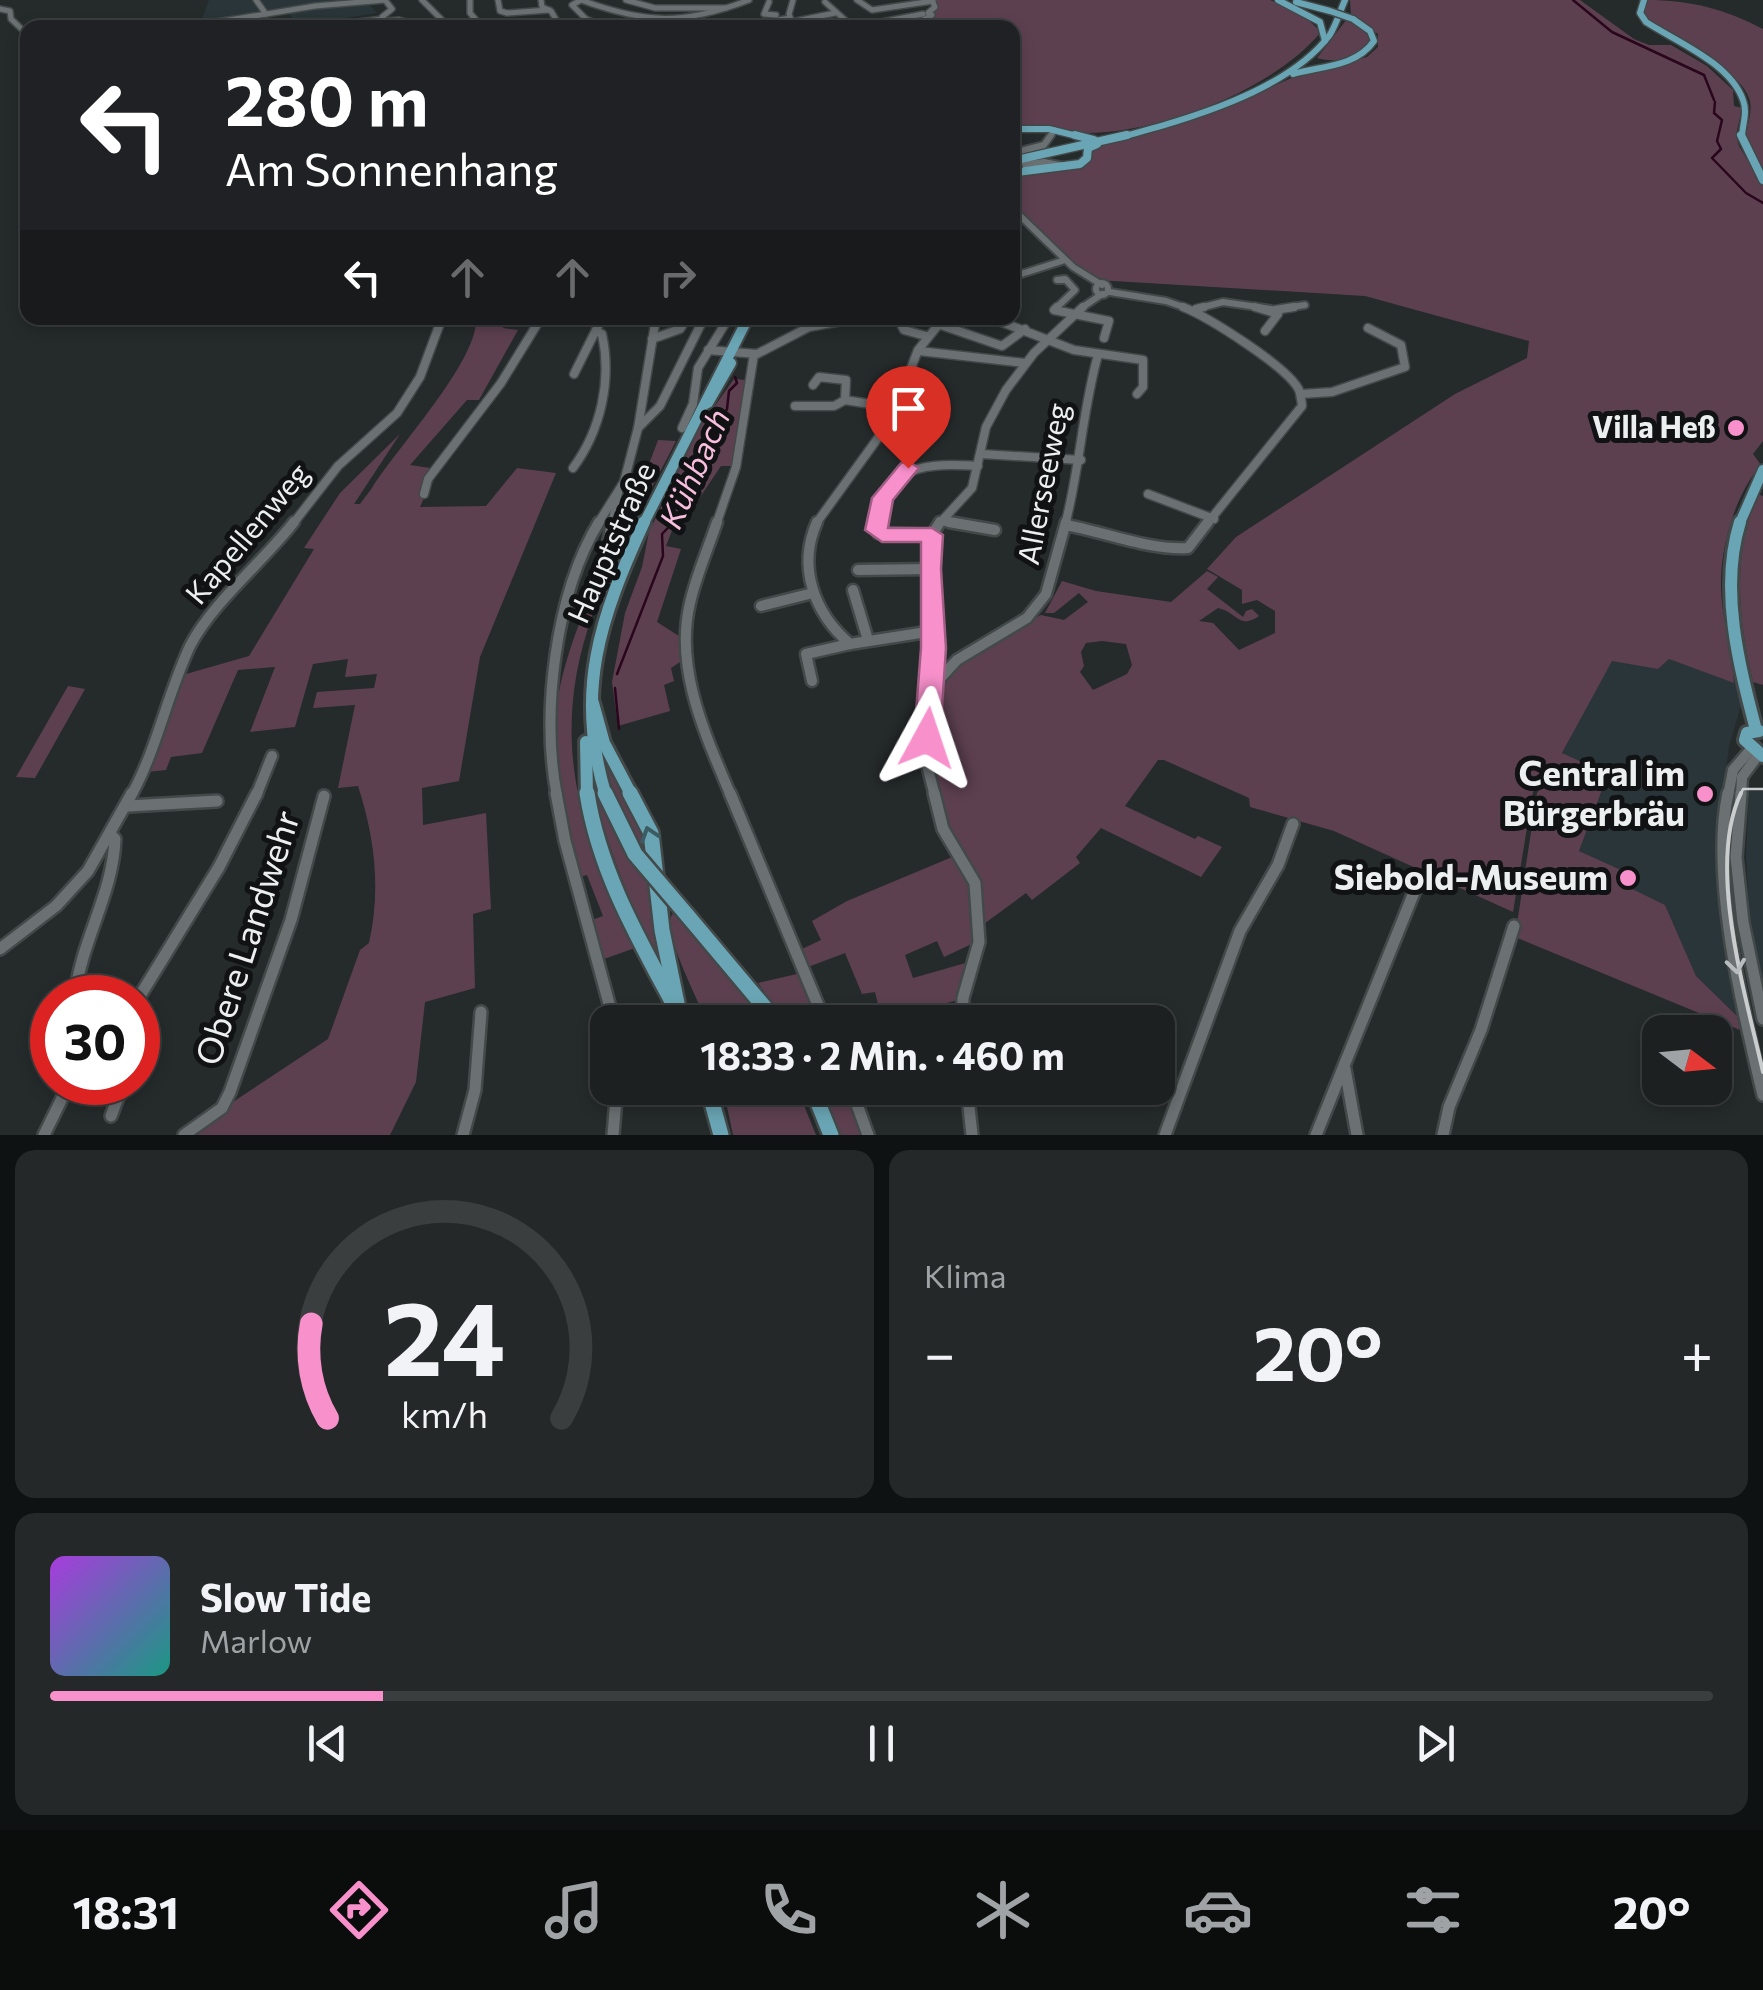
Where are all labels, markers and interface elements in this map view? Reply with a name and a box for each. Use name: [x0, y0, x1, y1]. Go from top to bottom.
text: 280 m: [225, 55, 429, 140]
icon: left: [60, 60, 190, 190]
text: Am Sonnenhang: [225, 140, 558, 195]
icon: left: [335, 250, 390, 305]
icon: ahead: [440, 250, 495, 305]
icon: ahead: [545, 250, 600, 305]
icon: right: [650, 250, 705, 305]
pin: [866, 366, 951, 469]
icon: arrive: [881, 381, 936, 436]
street label: Allerseeweg: [1008, 400, 1075, 567]
water label: Kühbach: [649, 402, 737, 534]
place label: Villa Heß: [1592, 407, 1716, 444]
marker: Villa Heß: [1725, 417, 1747, 439]
street label: Kapellenweg: [176, 454, 316, 610]
street label: Hauptstraße: [558, 456, 662, 628]
position arrow: [875, 686, 979, 790]
place label: Central im Bürgerbräu: [1503, 750, 1685, 833]
marker: Central im Bürgerbräu: [1694, 783, 1716, 805]
street label: Obere Landwehr: [184, 805, 307, 1070]
one-way arrow: [641, 826, 661, 843]
place label: Siebold-Museum: [1334, 854, 1608, 897]
marker: Siebold-Museum: [1617, 867, 1639, 889]
one-way arrow: [1724, 958, 1745, 975]
speed limit sign: 30: [30, 975, 160, 1105]
north arrow: [1642, 1015, 1732, 1105]
map controls: [1642, 1015, 1732, 1105]
text: 18:33 · 2 Min. · 460 m: [700, 1031, 1065, 1078]
text: Klima: [924, 1255, 1006, 1295]
text: 24: [384, 1270, 505, 1397]
text: 20°: [1253, 1305, 1383, 1396]
text: −: [924, 1318, 955, 1385]
text: +: [1681, 1318, 1713, 1385]
text: km/h: [401, 1392, 488, 1435]
text: Slow Tide: [200, 1573, 371, 1620]
text: Marlow: [200, 1620, 312, 1660]
icon: previous: [300, 1716, 355, 1771]
icon: pause: [854, 1716, 909, 1771]
icon: next: [1408, 1716, 1463, 1771]
icon: directions: [324, 1875, 394, 1945]
icon: music: [539, 1875, 609, 1945]
icon: phone: [754, 1875, 824, 1945]
icon: climate: [968, 1875, 1038, 1945]
icon: car: [1183, 1875, 1253, 1945]
icon: filters: [1398, 1875, 1468, 1945]
text: 18:31: [72, 1883, 179, 1938]
text: 20°: [1613, 1883, 1691, 1938]

